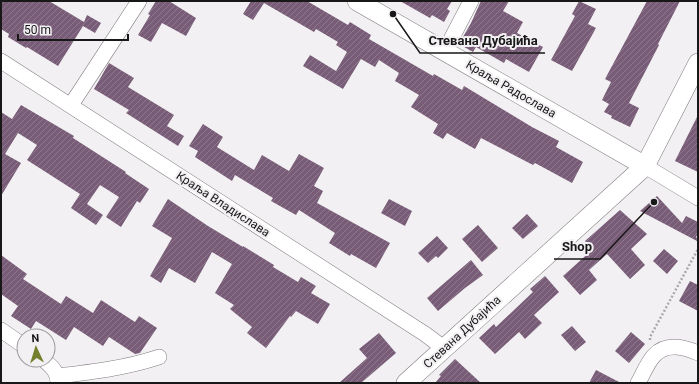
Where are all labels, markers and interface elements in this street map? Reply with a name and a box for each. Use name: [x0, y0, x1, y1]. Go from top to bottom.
scale bar: [18, 16, 128, 42]
text: 50 m: [24, 23, 51, 37]
callout: Стевана Дубајића: [420, 28, 545, 53]
text: Стевана Дубајића: [428, 33, 538, 48]
street label: Краља Радослава: [463, 57, 559, 121]
street label: Краља Владислава: [174, 169, 272, 239]
callout: Shop: [554, 234, 600, 259]
text: Shop: [562, 239, 592, 254]
street label: Стевана Дубајића: [421, 293, 503, 371]
north arrow: [16, 328, 56, 368]
text: N: [31, 332, 40, 345]

